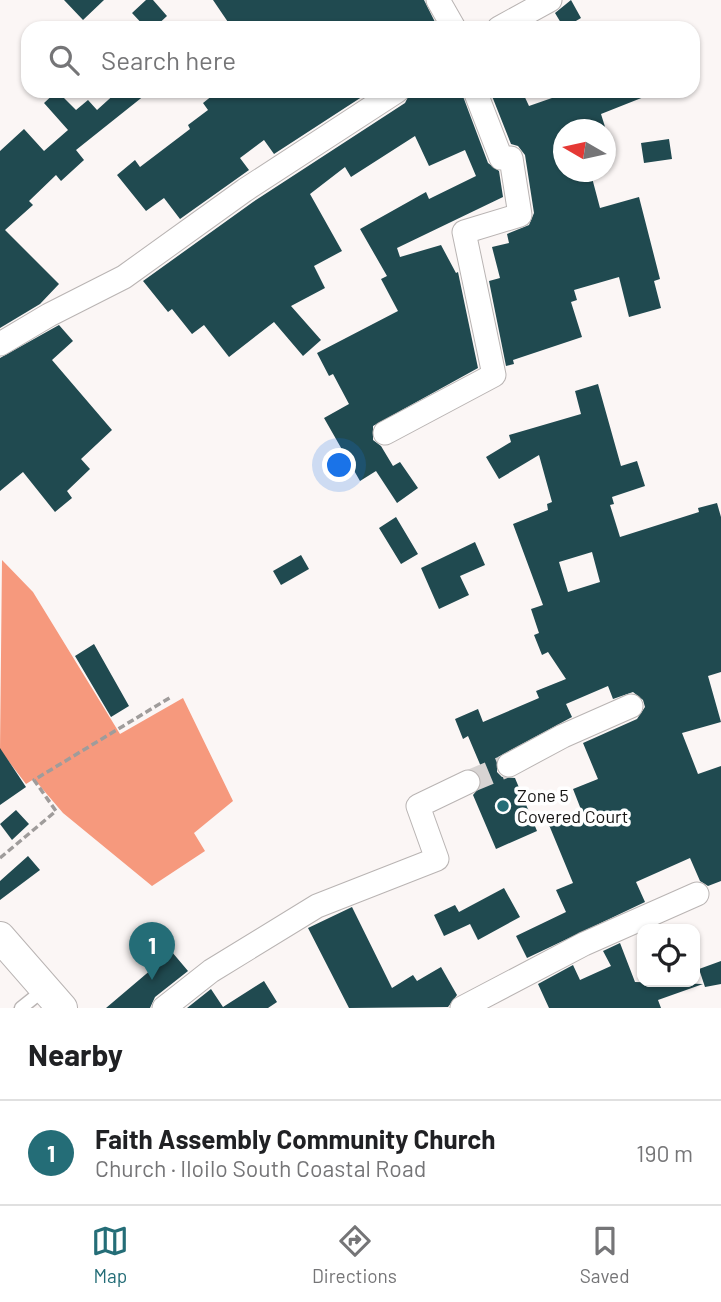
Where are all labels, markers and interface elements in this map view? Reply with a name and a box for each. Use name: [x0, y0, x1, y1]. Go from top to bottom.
search box: [21, 21, 700, 98]
icon: search: [45, 41, 83, 79]
text: Search here: [101, 44, 236, 75]
north arrow: [553, 119, 616, 182]
your location: [322, 448, 356, 482]
place label: Zone 5 Covered Court: [517, 784, 628, 827]
marker: Zone 5 Covered Court: [495, 798, 511, 814]
pin: 1: [129, 922, 175, 980]
map controls: [637, 924, 700, 987]
button: locate: [637, 924, 700, 987]
text: Nearby: [28, 1036, 123, 1072]
text: Faith Assembly Community Church: [95, 1123, 495, 1154]
text: 1: [47, 1139, 55, 1167]
text: 190 m: [636, 1139, 693, 1167]
text: Church · Iloilo South Coastal Road: [95, 1154, 426, 1182]
tab: Map: [91, 1222, 129, 1287]
tab: Directions: [312, 1222, 397, 1287]
tab: Saved: [580, 1222, 630, 1287]

